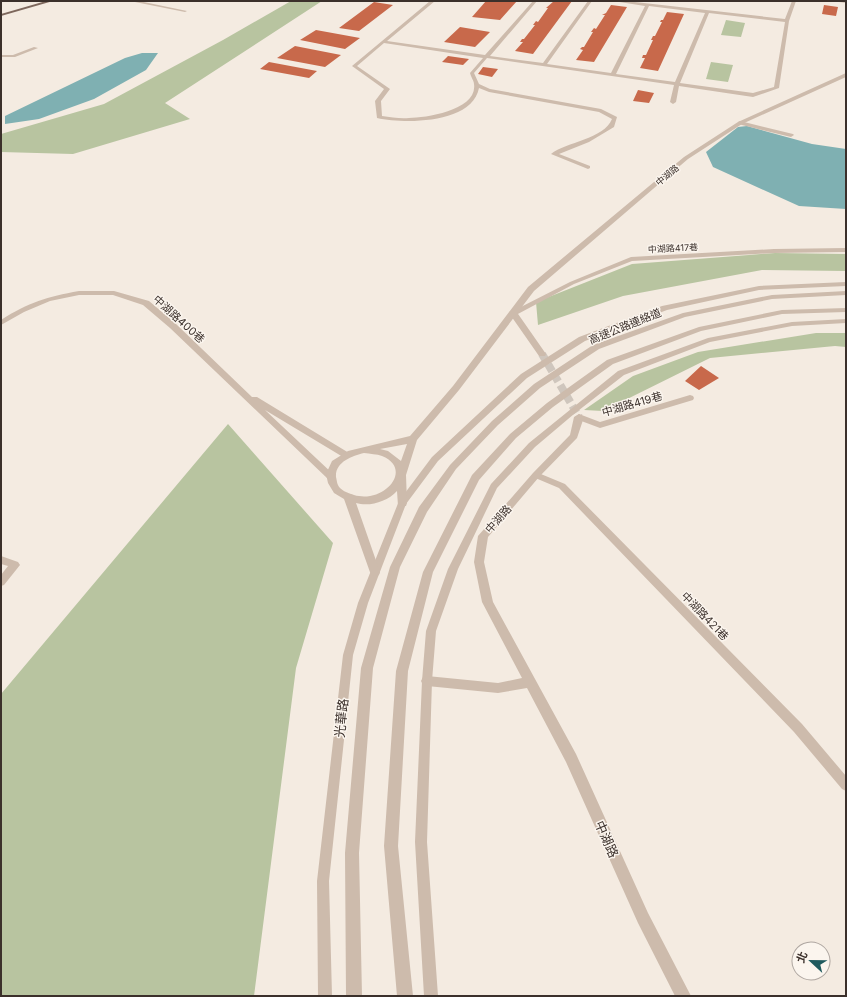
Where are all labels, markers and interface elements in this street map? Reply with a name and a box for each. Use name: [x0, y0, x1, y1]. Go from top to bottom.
street label: 中湖路: [653, 162, 681, 188]
street label: 中湖路417巷: [648, 241, 698, 255]
street label: 中湖路400巷: [150, 292, 208, 346]
street label: 高速公路連絡道: [587, 305, 663, 347]
street label: 中湖路419巷: [600, 389, 664, 419]
street label: 中湖路: [482, 502, 514, 536]
street label: 中湖路421巷: [678, 589, 732, 643]
street label: 光華路: [331, 698, 351, 738]
street label: 中湖路: [592, 818, 622, 860]
north arrow: [791, 941, 831, 981]
text: 北: [793, 950, 810, 965]

